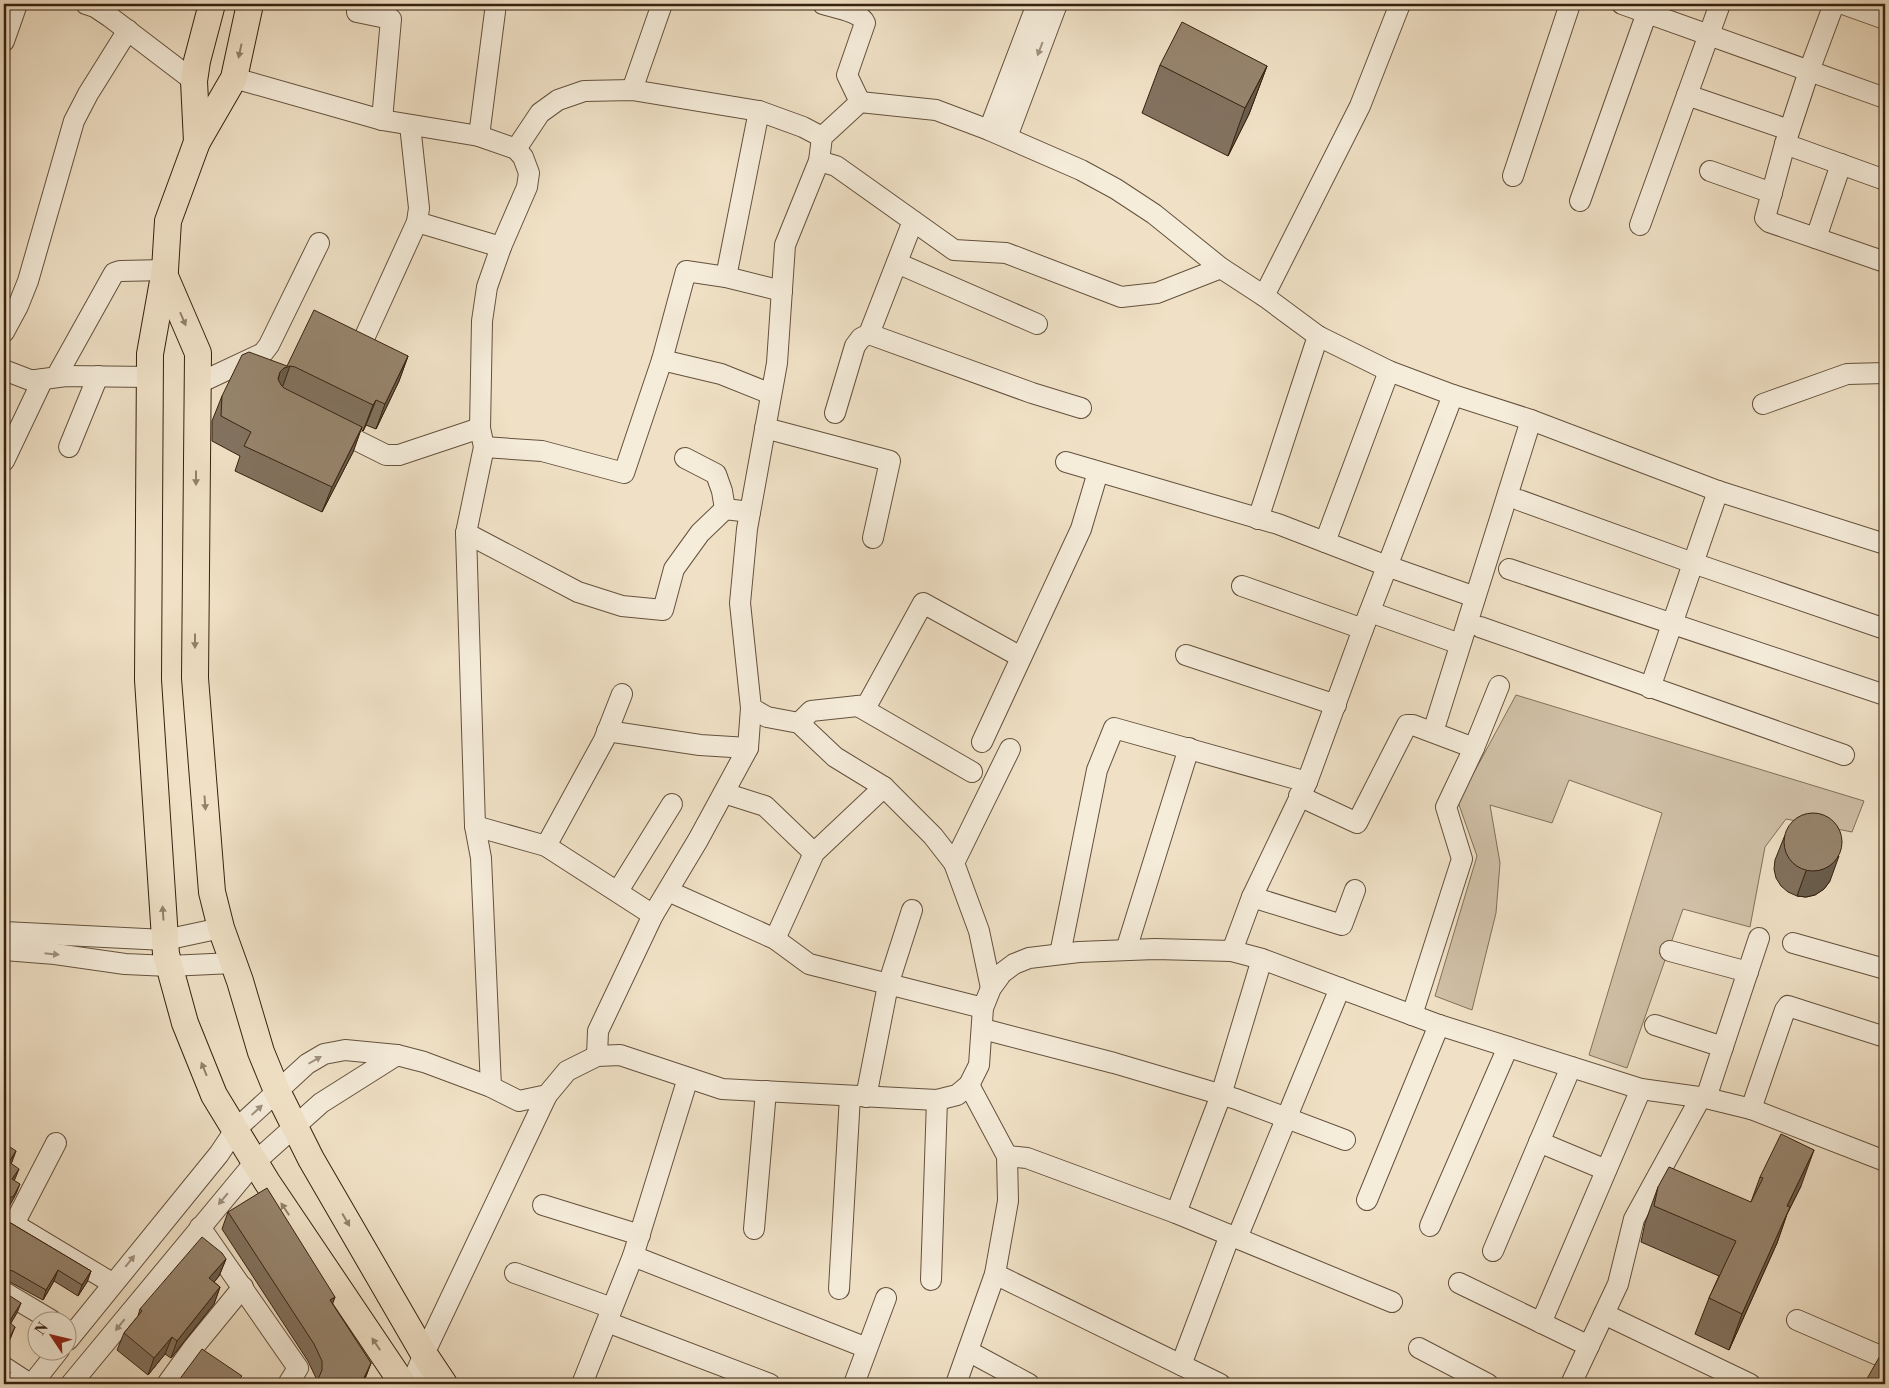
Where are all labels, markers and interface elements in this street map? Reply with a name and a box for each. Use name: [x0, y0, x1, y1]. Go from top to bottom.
one-way arrow: [1036, 42, 1043, 57]
one-way arrow: [236, 44, 244, 59]
one-way arrow: [179, 312, 187, 327]
one-way arrow: [192, 470, 200, 486]
one-way arrow: [191, 633, 199, 649]
one-way arrow: [201, 795, 209, 811]
one-way arrow: [159, 904, 167, 920]
one-way arrow: [45, 950, 61, 958]
one-way arrow: [308, 1055, 321, 1064]
one-way arrow: [199, 1062, 207, 1076]
one-way arrow: [250, 1104, 263, 1115]
one-way arrow: [218, 1192, 229, 1205]
one-way arrow: [280, 1202, 290, 1216]
one-way arrow: [342, 1214, 351, 1227]
one-way arrow: [125, 1255, 136, 1268]
north arrow: [28, 1310, 78, 1360]
one-way arrow: [115, 1318, 126, 1331]
text: N: [32, 1319, 53, 1339]
one-way arrow: [371, 1337, 381, 1351]

